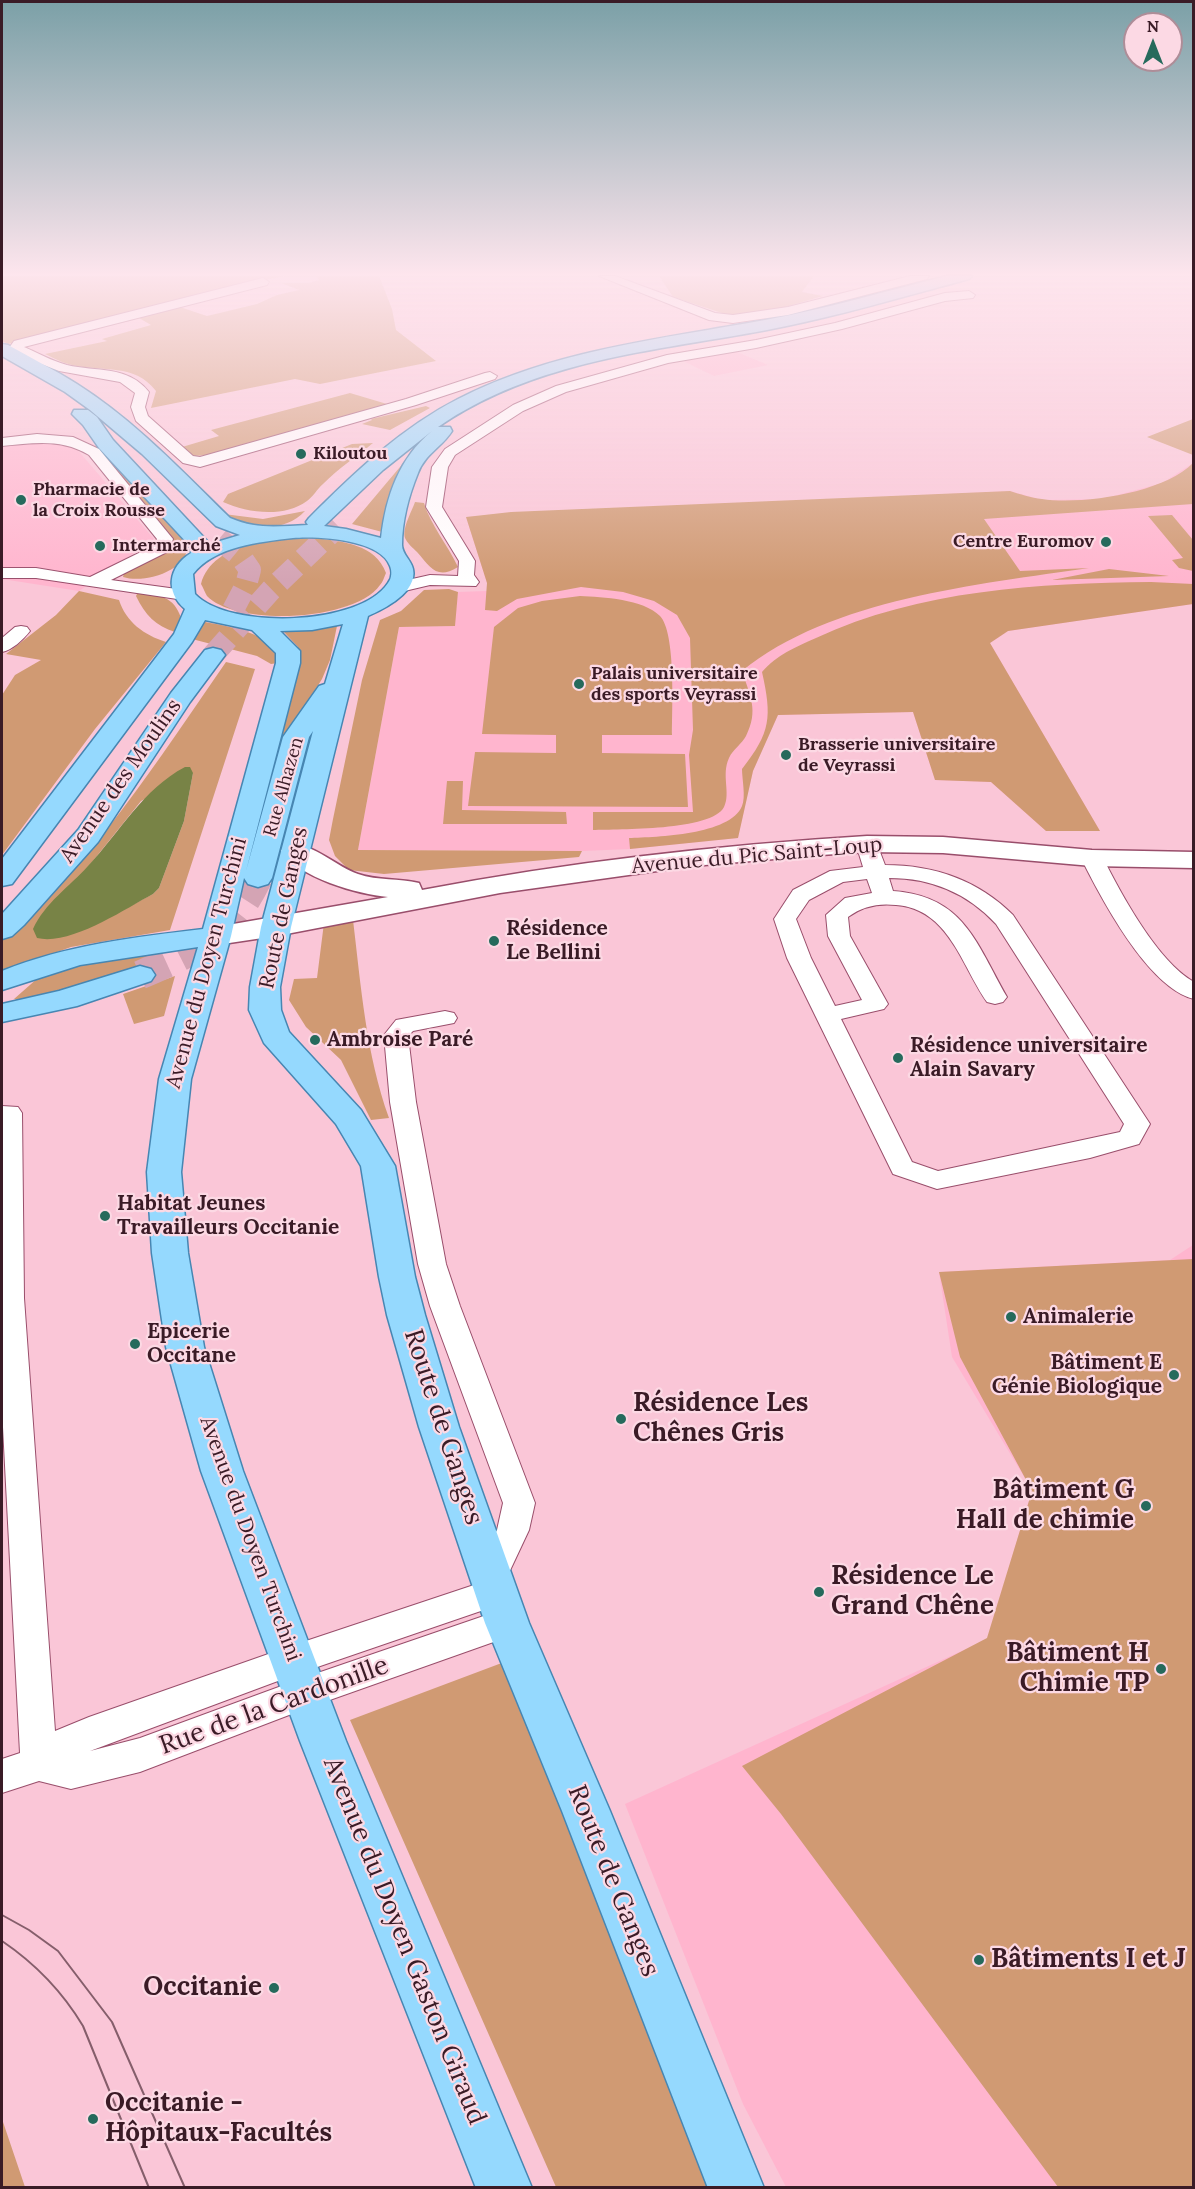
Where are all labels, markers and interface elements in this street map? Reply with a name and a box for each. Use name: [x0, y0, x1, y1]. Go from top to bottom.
north arrow: [1123, 12, 1183, 72]
text: N: [1147, 16, 1159, 36]
place label: Kiloutou: [313, 443, 387, 465]
marker: Kiloutou: [294, 447, 308, 461]
place label: Pharmacie de la Croix Rousse: [33, 479, 165, 522]
marker: Pharmacie de la Croix Rousse: [14, 493, 28, 507]
place label: Centre Euromov: [953, 531, 1094, 553]
place label: Intermarché: [112, 535, 221, 557]
marker: Centre Euromov: [1099, 535, 1113, 549]
marker: Intermarché: [93, 539, 107, 553]
place label: Palais universitaire des sports Veyrassi: [591, 663, 758, 706]
marker: Palais universitaire des sports Veyrassi: [572, 677, 586, 691]
street label: Avenue des Moulins: [55, 694, 187, 868]
place label: Brasserie universitaire de Veyrassi: [798, 734, 995, 777]
street label: Rue Alhazen: [259, 735, 309, 839]
marker: Brasserie universitaire de Veyrassi: [779, 748, 793, 762]
street label: Route de Ganges: [255, 825, 313, 991]
street label: Avenue du Pic Saint-Loup: [631, 832, 883, 880]
street label: Avenue du Doyen Turchini: [161, 835, 253, 1091]
place label: Résidence Le Bellini: [506, 916, 608, 966]
marker: Résidence Le Bellini: [487, 934, 501, 948]
place label: Ambroise Paré: [327, 1027, 473, 1053]
marker: Ambroise Paré: [308, 1033, 322, 1047]
place label: Résidence universitaire Alain Savary: [910, 1033, 1148, 1083]
marker: Résidence universitaire Alain Savary: [891, 1051, 905, 1065]
place label: Habitat Jeunes Travailleurs Occitanie: [117, 1191, 339, 1241]
marker: Habitat Jeunes Travailleurs Occitanie: [98, 1209, 112, 1223]
place label: Animalerie: [1023, 1304, 1134, 1330]
marker: Animalerie: [1004, 1310, 1018, 1324]
place label: Epicerie Occitane: [147, 1319, 236, 1369]
street label: Route de Ganges: [397, 1325, 489, 1529]
marker: Epicerie Occitane: [128, 1337, 142, 1351]
place label: Bâtiment E Génie Biologique: [992, 1350, 1162, 1400]
marker: Bâtiment E Génie Biologique: [1167, 1368, 1181, 1382]
place label: Résidence Les Chênes Gris: [633, 1388, 808, 1450]
marker: Résidence Les Chênes Gris: [614, 1412, 628, 1426]
street label: Avenue du Doyen Turchini: [194, 1413, 306, 1665]
place label: Bâtiment G Hall de chimie: [956, 1475, 1134, 1536]
marker: Bâtiment G Hall de chimie: [1139, 1499, 1153, 1513]
place label: Résidence Le Grand Chêne: [831, 1561, 994, 1622]
marker: Résidence Le Grand Chêne: [812, 1585, 826, 1599]
place label: Bâtiment H Chimie TP: [1006, 1638, 1149, 1700]
street label: Rue de la Cardonille: [155, 1650, 393, 1762]
marker: Bâtiment H Chimie TP: [1154, 1662, 1168, 1676]
street label: Avenue du Doyen Gaston Giraud: [316, 1753, 492, 2129]
street label: Route de Ganges: [560, 1781, 666, 1981]
place label: Bâtiments I et J: [991, 1944, 1186, 1976]
marker: Bâtiments I et J: [972, 1953, 986, 1967]
place label: Occitanie: [143, 1972, 262, 2004]
marker: Occitanie: [267, 1981, 281, 1995]
place label: Occitanie - Hôpitaux-Facultés: [105, 2088, 332, 2150]
marker: Occitanie - Hôpitaux-Facultés: [86, 2112, 100, 2126]

